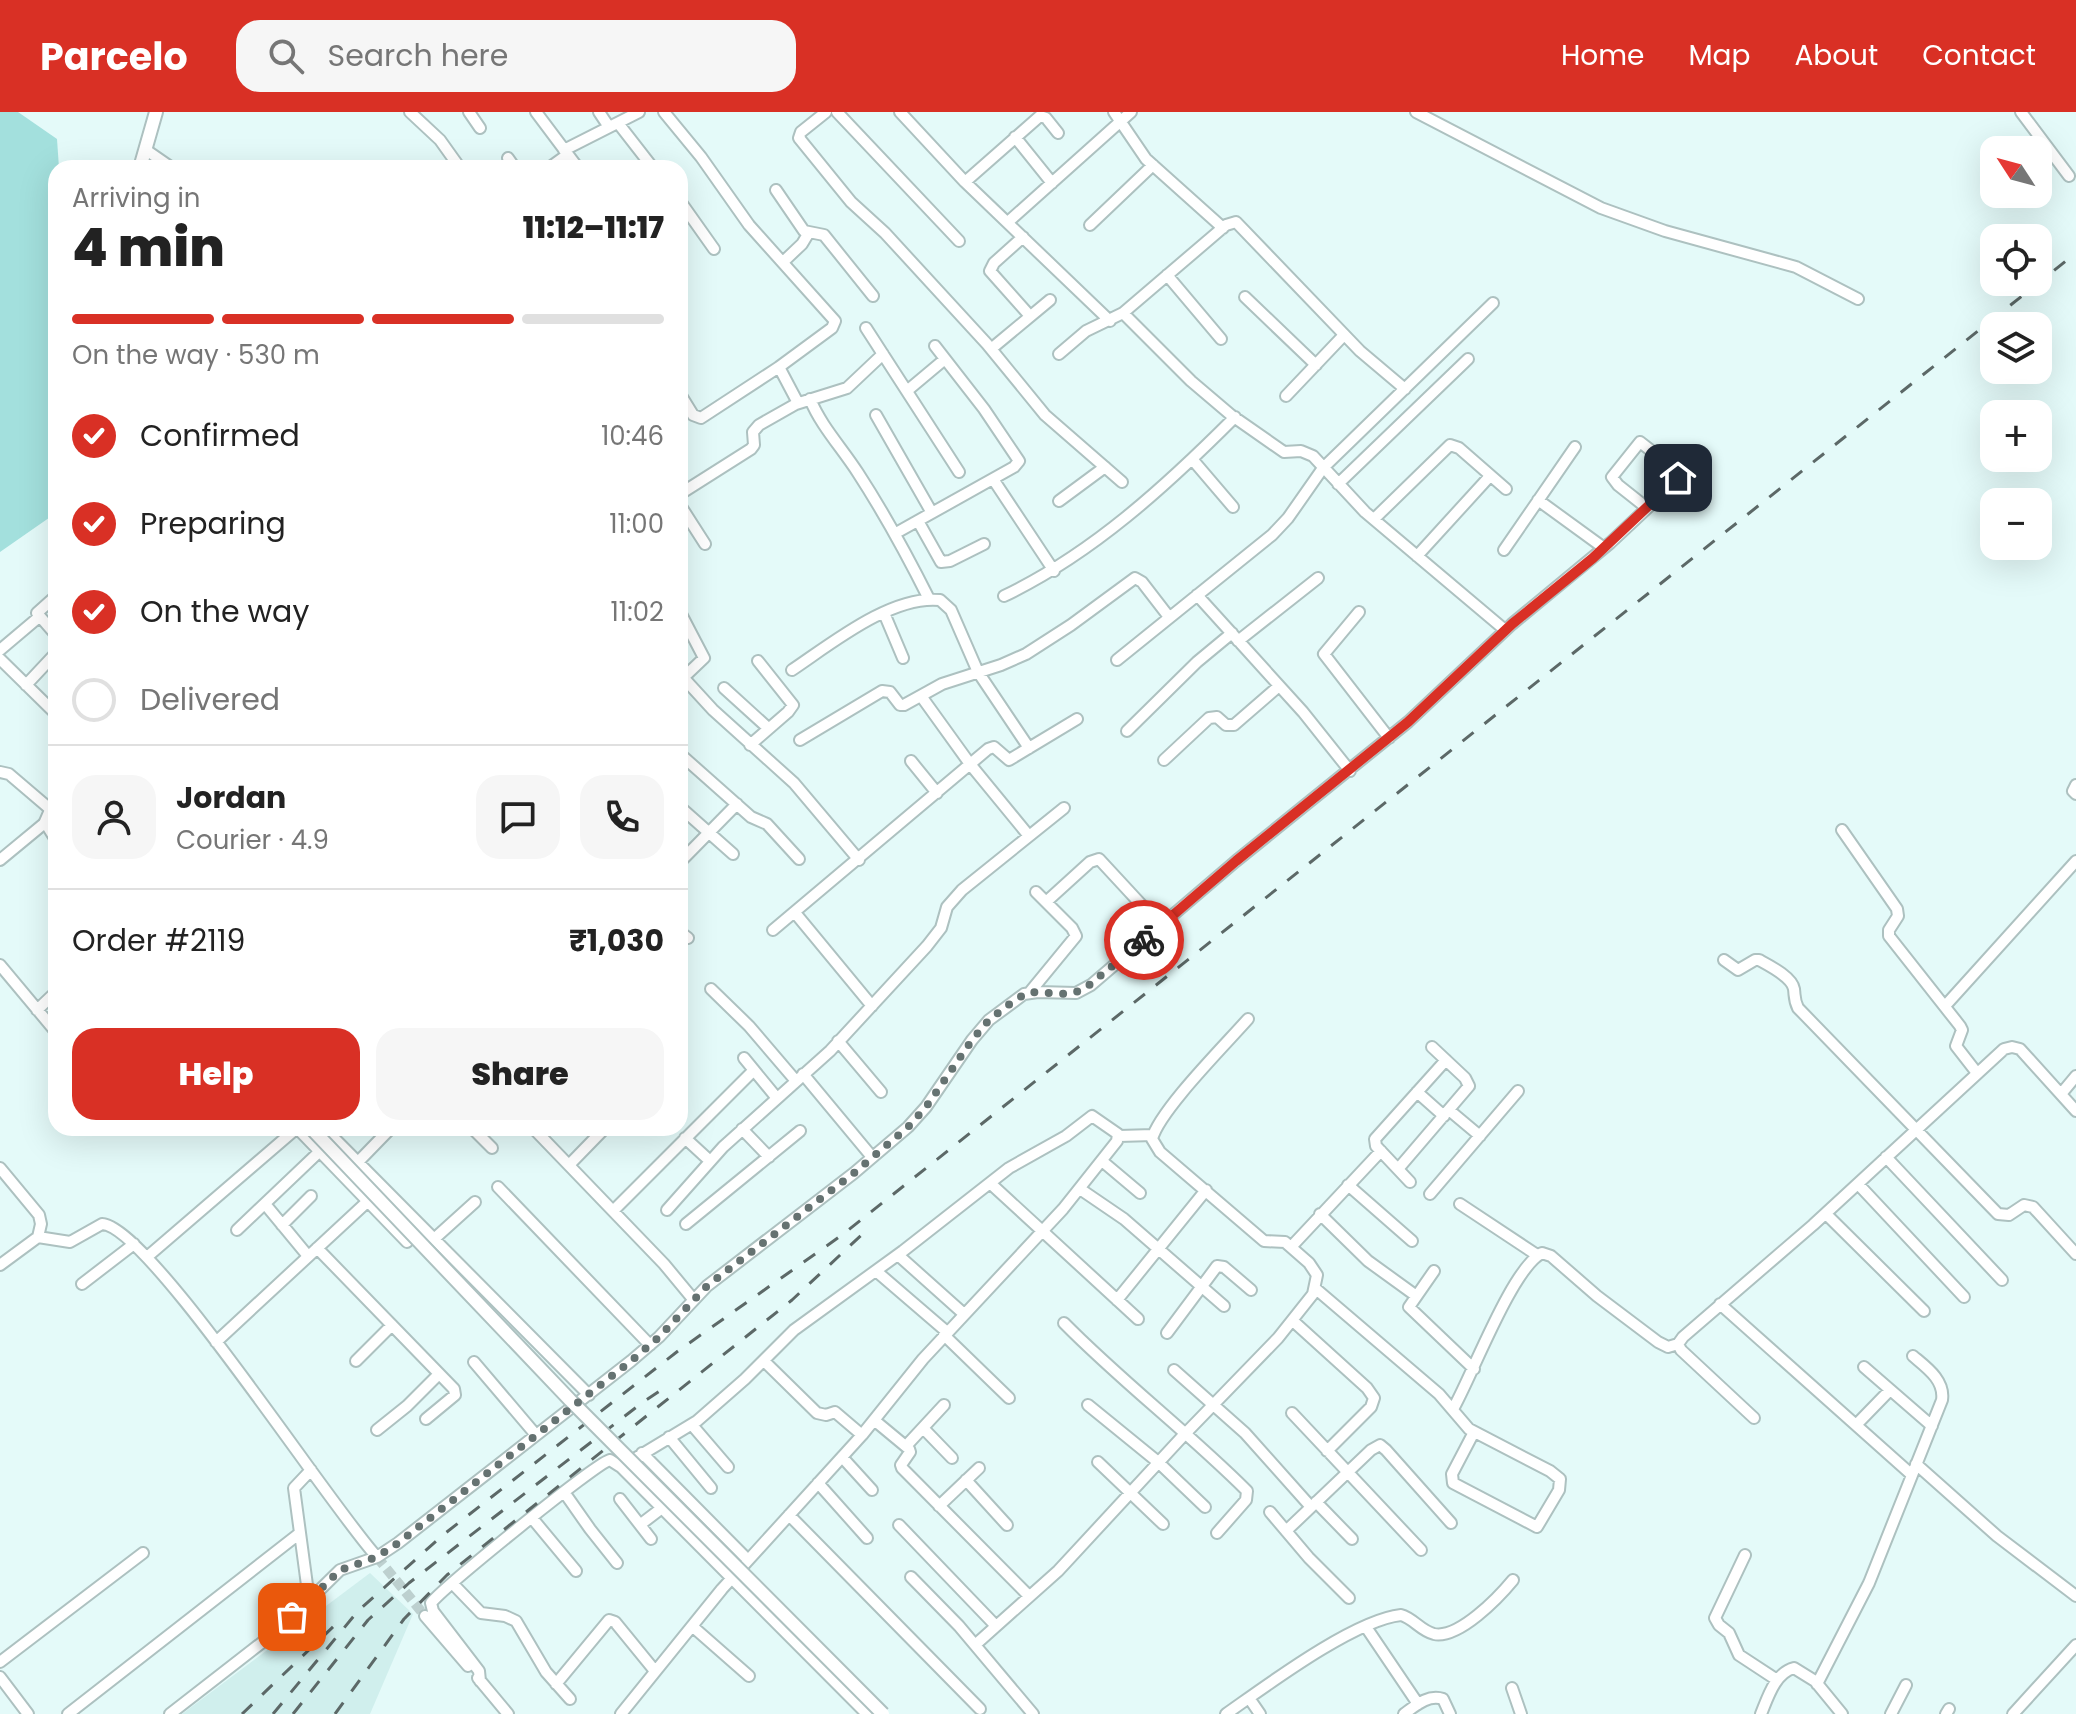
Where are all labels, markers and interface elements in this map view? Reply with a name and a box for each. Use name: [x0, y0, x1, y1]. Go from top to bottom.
search box: [236, 20, 796, 92]
text: Parcelo: [40, 30, 188, 83]
icon: search: [264, 34, 308, 78]
text: Search here: [328, 34, 508, 77]
text: Home: [1561, 36, 1644, 75]
text: Map: [1688, 36, 1750, 75]
text: About: [1794, 36, 1878, 75]
text: Contact: [1922, 36, 2036, 75]
north arrow: [1980, 136, 2052, 208]
map controls: [1980, 136, 2052, 560]
text: Arriving in: [72, 180, 201, 216]
text: 11:12–11:17: [523, 206, 664, 249]
text: 4 min: [72, 211, 225, 284]
button: locate: [1980, 224, 2052, 296]
button: layers: [1980, 312, 2052, 384]
text: On the way · 530 m: [72, 337, 320, 373]
button: +: [1980, 400, 2052, 472]
icon: check: [72, 414, 116, 458]
text: Confirmed: [140, 414, 300, 457]
text: 10:46: [601, 418, 664, 454]
pin: [1644, 444, 1712, 512]
icon: home: [1656, 456, 1700, 500]
button: −: [1980, 488, 2052, 560]
icon: check: [72, 502, 116, 546]
text: Preparing: [140, 502, 286, 545]
text: 11:00: [609, 506, 664, 542]
icon: check: [72, 590, 116, 634]
text: On the way: [140, 590, 309, 633]
text: 11:02: [611, 594, 664, 630]
text: Delivered: [140, 678, 280, 721]
button: person: [72, 775, 156, 859]
button: chat: [476, 775, 560, 859]
button: phone: [580, 775, 664, 859]
text: Jordan: [176, 776, 286, 819]
text: Courier · 4.9: [176, 822, 329, 858]
courier: [1104, 900, 1184, 980]
icon: bike: [1122, 918, 1166, 962]
text: Order #2119: [72, 919, 245, 962]
text: ₹1,030: [569, 919, 664, 962]
button: Help: [72, 1028, 360, 1120]
button: Share: [376, 1028, 664, 1120]
pin: [258, 1583, 326, 1651]
icon: bag: [270, 1595, 314, 1639]

